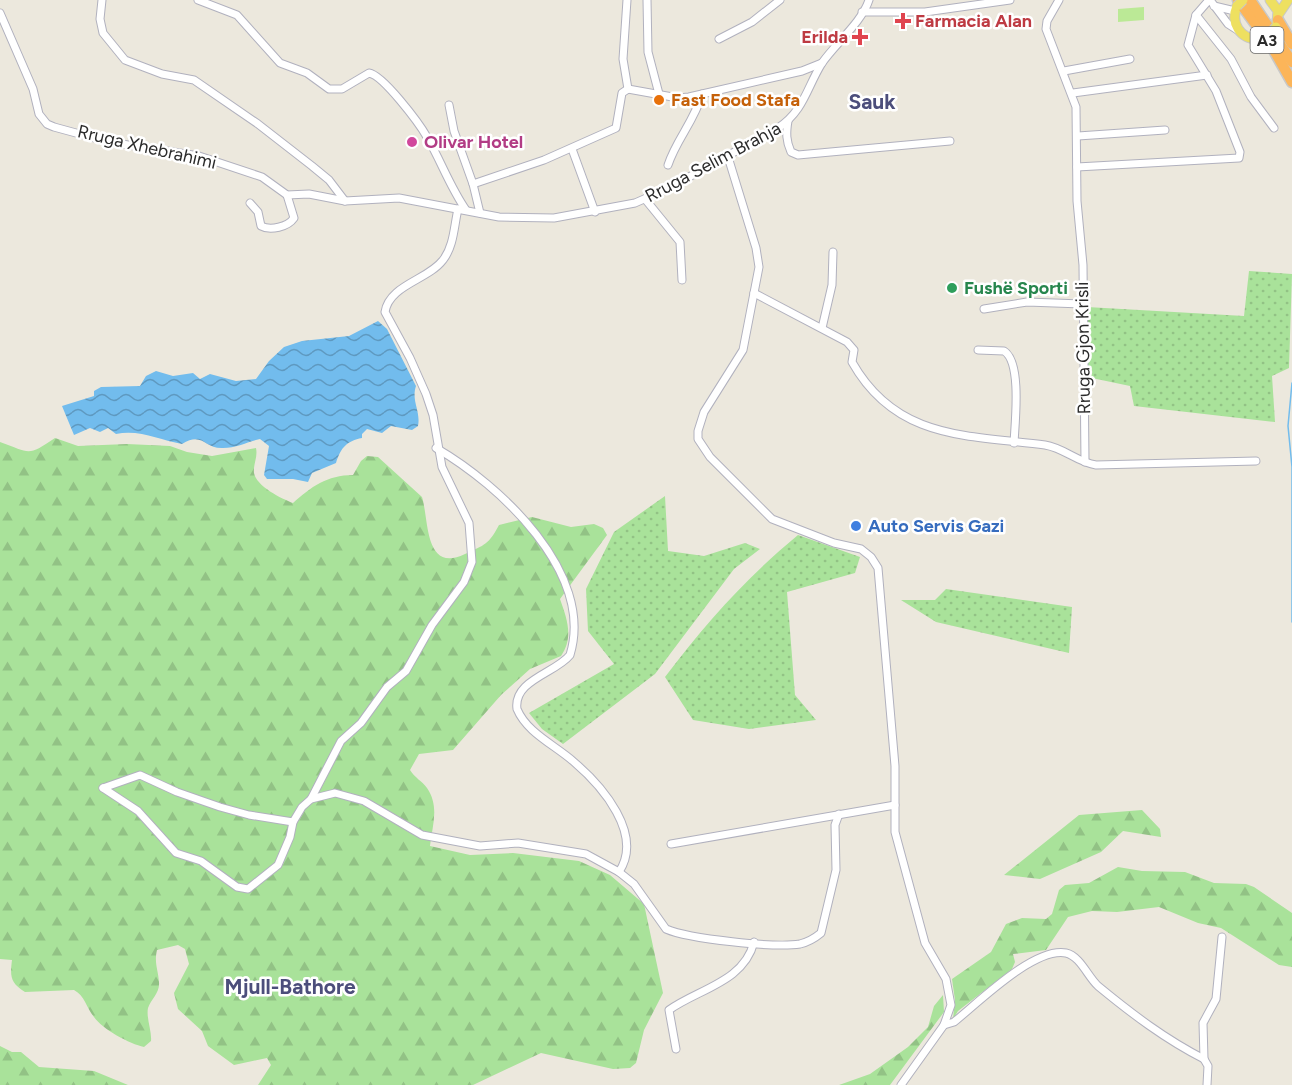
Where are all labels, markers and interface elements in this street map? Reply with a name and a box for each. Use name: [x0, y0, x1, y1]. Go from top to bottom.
place label: Farmacia Alan: [915, 10, 1032, 32]
marker: Farmacia Alan: [896, 14, 910, 28]
place label: Erilda: [801, 26, 848, 48]
road number: A3: [1250, 27, 1284, 53]
marker: Erilda: [853, 30, 867, 44]
place label: Fast Food Stafa: [671, 89, 800, 111]
district label: Sauk: [848, 89, 896, 114]
marker: Fast Food Stafa: [652, 93, 666, 107]
street label: Rruga Selim Brahja: [641, 117, 785, 207]
street label: Rruga Xhebrahimi: [75, 120, 219, 174]
place label: Olivar Hotel: [424, 131, 523, 153]
marker: Olivar Hotel: [405, 135, 419, 149]
place label: Fushë Sporti: [964, 277, 1068, 299]
marker: Fushë Sporti: [945, 281, 959, 295]
street label: Rruga Gjon Krisli: [1071, 281, 1095, 415]
place label: Auto Servis Gazi: [868, 515, 1004, 537]
marker: Auto Servis Gazi: [849, 519, 863, 533]
district label: Mjull-Bathore: [224, 974, 356, 999]

